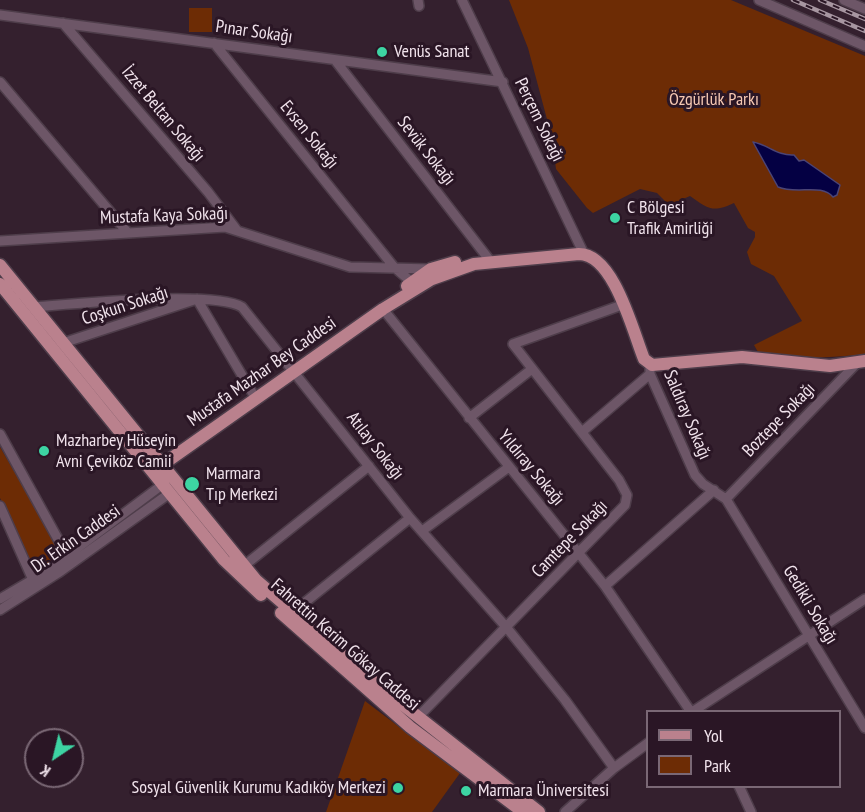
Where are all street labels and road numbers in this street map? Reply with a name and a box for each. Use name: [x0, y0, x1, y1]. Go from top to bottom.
street label: Pınar Sokağı: [214, 16, 294, 48]
street label: İzzet Beltan Sokağı: [117, 62, 209, 166]
street label: Perçem Sokağı: [509, 75, 569, 165]
street label: Evsen Sokağı: [275, 97, 343, 173]
street label: Sevük Sokağı: [392, 112, 460, 190]
street label: Mustafa Kaya Sokağı: [100, 203, 228, 229]
street label: Coşkun Sokağı: [79, 282, 171, 330]
street label: Mustafa Mazhar Bey Caddesi: [183, 313, 341, 431]
street label: Saldıray Sokağı: [659, 367, 715, 463]
street label: Boztepe Sokağı: [738, 378, 820, 462]
street label: Atılay Sokağı: [342, 408, 408, 484]
street label: Yıldıray Sokağı: [493, 426, 569, 510]
street label: Camtepe Sokağı: [528, 496, 612, 582]
street label: Dr. Erkin Caddesi: [27, 500, 125, 578]
street label: Gedikli Sokağı: [778, 562, 842, 648]
street label: Fahrettin Kerim Gökay Caddesi: [266, 575, 424, 715]

